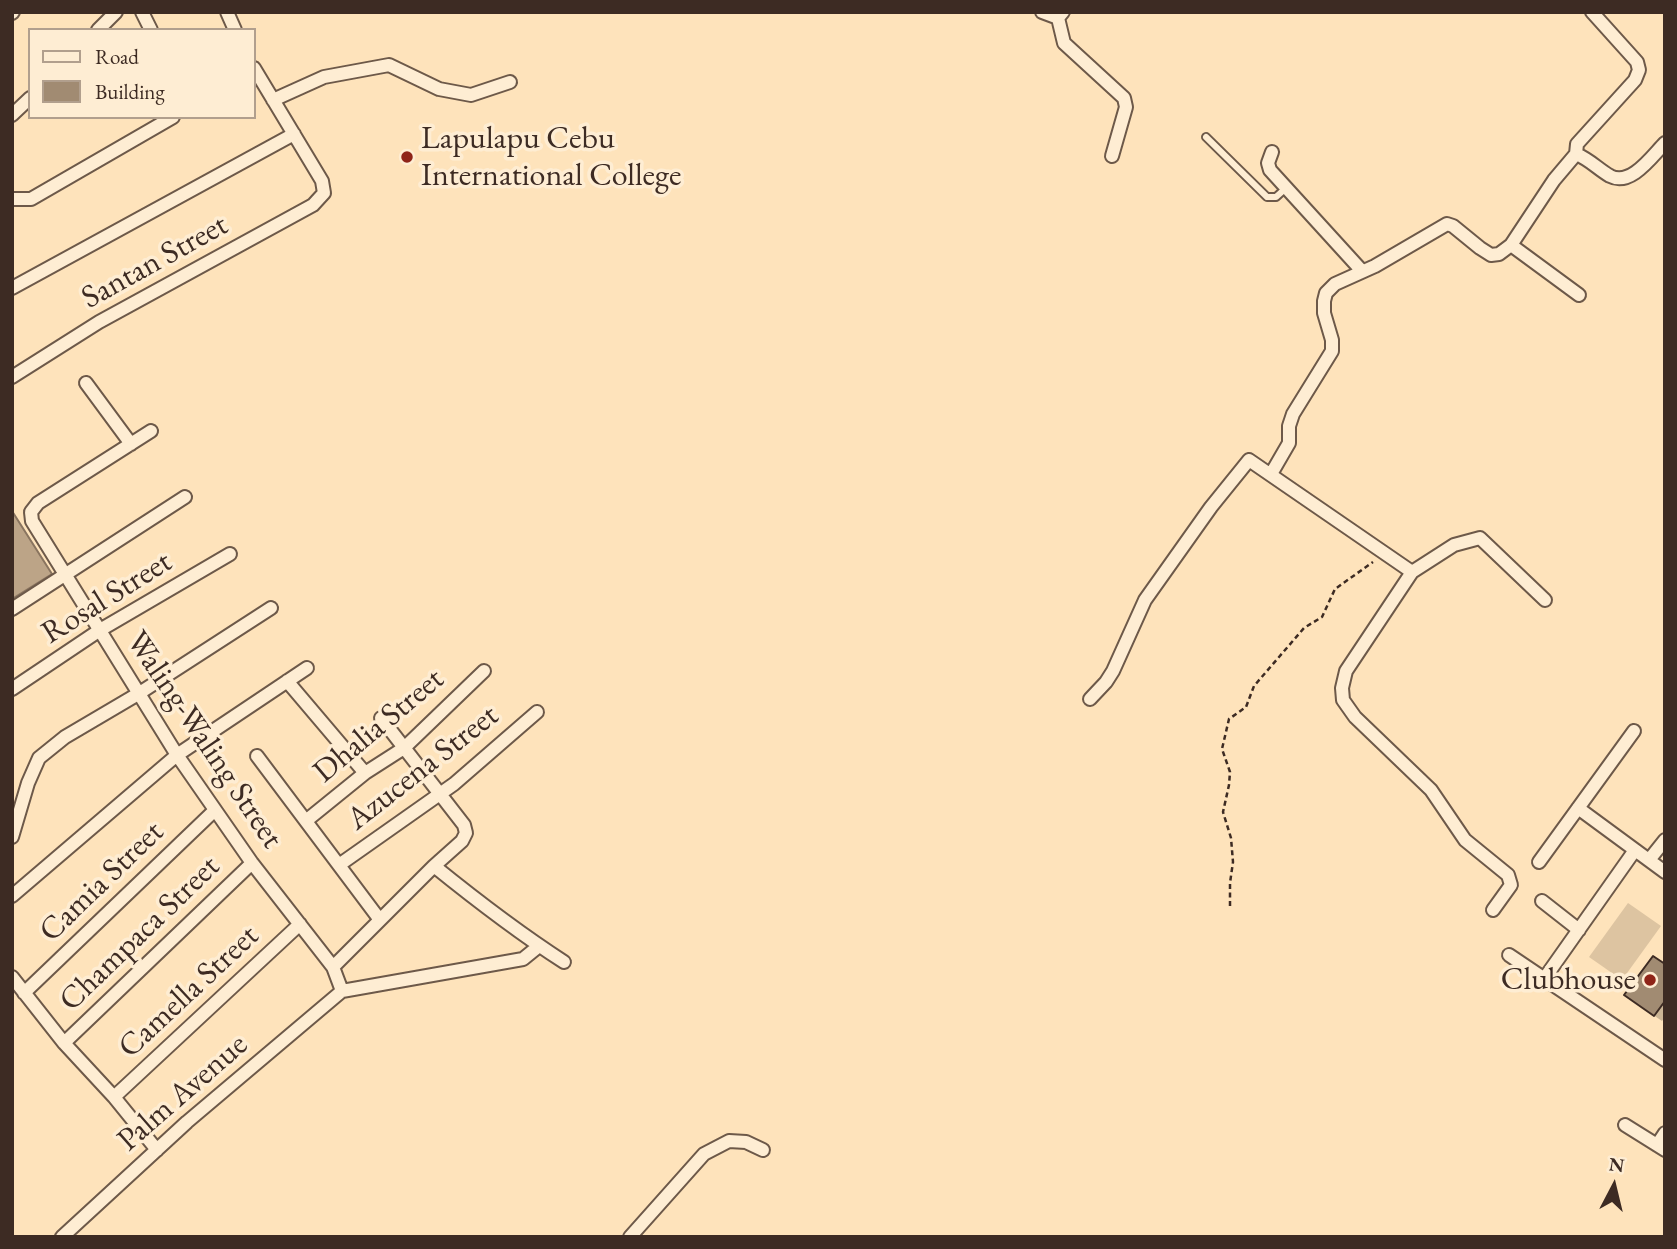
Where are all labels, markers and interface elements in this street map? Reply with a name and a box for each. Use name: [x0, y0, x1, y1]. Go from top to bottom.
legend: [28, 28, 256, 119]
text: Road: [95, 43, 139, 70]
text: Building: [95, 78, 165, 105]
place label: Lapulapu Cebu International College: [421, 120, 681, 195]
marker: Lapulapu Cebu International College: [399, 149, 415, 165]
street label: Santan Street: [75, 206, 235, 318]
street label: Rosal Street: [35, 543, 179, 653]
street label: Waling-Waling Street: [117, 624, 291, 856]
street label: Dhalia Street: [306, 660, 452, 792]
street label: Azucena Street: [340, 697, 506, 839]
street label: Camia Street: [32, 813, 172, 951]
street label: Champaca Street: [52, 848, 228, 1020]
street label: Camella Street: [111, 917, 267, 1067]
place label: Clubhouse: [1501, 961, 1636, 999]
marker: Clubhouse: [1642, 972, 1658, 988]
street label: Palm Avenue: [110, 1026, 256, 1160]
north arrow: [1579, 1151, 1649, 1221]
text: N: [1607, 1151, 1626, 1178]

